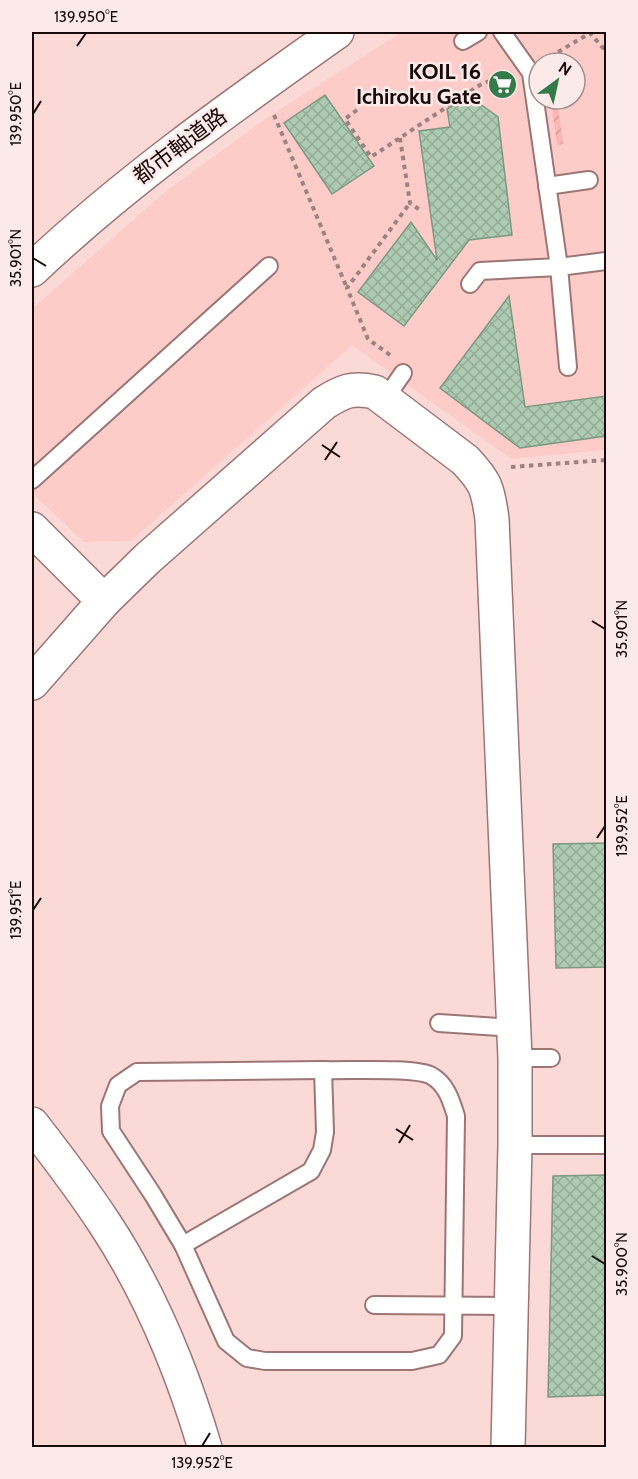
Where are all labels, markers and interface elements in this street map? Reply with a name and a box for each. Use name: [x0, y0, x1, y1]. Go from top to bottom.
text: 139.950°E: [54, 8, 118, 26]
north arrow: [527, 51, 587, 111]
place label: KOIL 16 Ichiroku Gate: [356, 58, 481, 110]
text: N: [555, 58, 575, 80]
supermarket icon: KOIL 16 Ichiroku Gate: [486, 68, 518, 100]
text: 139.950°E: [7, 82, 25, 146]
street label: 都市軸道路: [128, 102, 232, 190]
text: 35.901°N: [7, 229, 25, 287]
text: 35.901°N: [613, 600, 631, 658]
text: 139.952°E: [613, 795, 631, 857]
text: 139.951°E: [7, 881, 25, 939]
text: 35.900°N: [613, 1232, 631, 1296]
text: 139.952°E: [171, 1454, 233, 1472]

